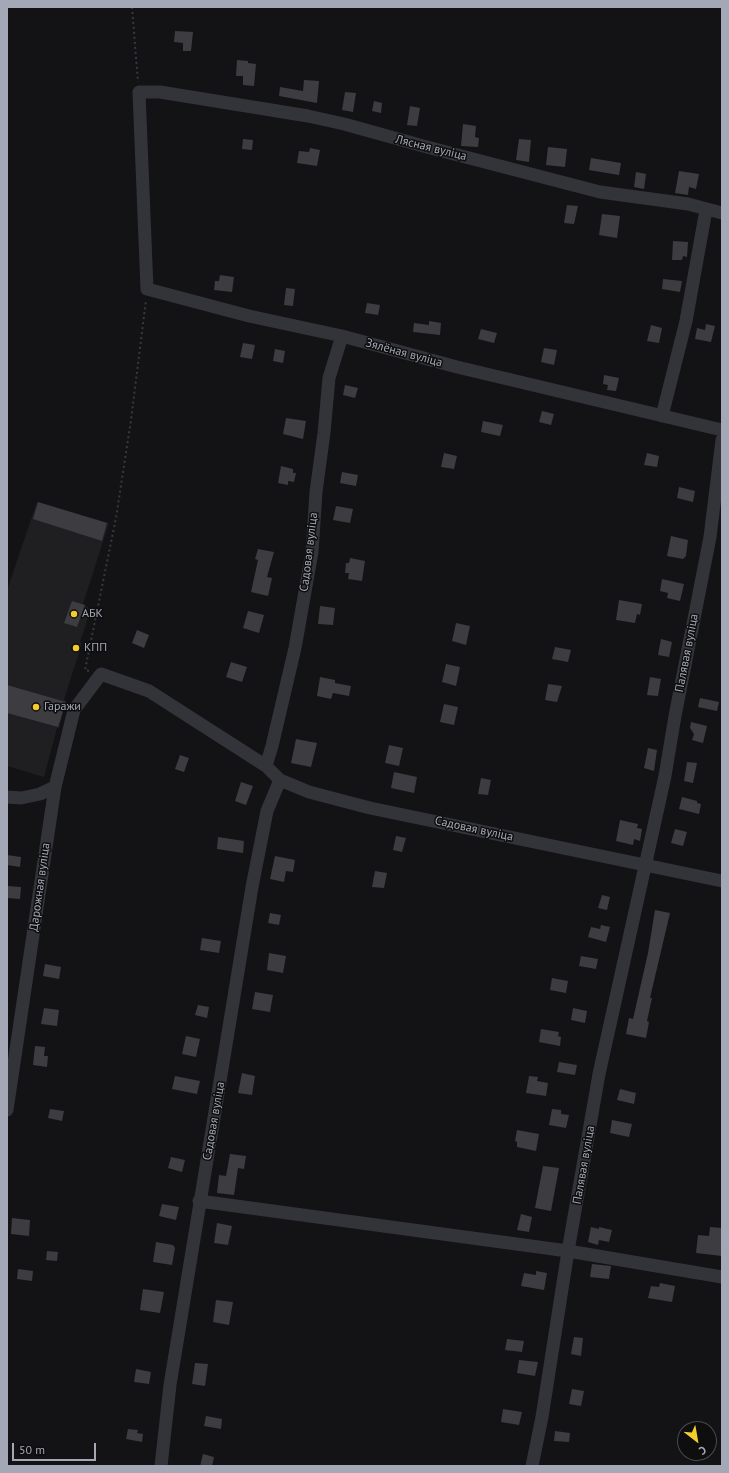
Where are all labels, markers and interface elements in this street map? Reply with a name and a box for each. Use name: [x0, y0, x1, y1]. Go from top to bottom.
street label: Лясная вуліца: [394, 132, 468, 164]
street label: Зялёная вуліца: [364, 336, 444, 370]
street label: Садовая вуліца: [297, 512, 321, 592]
place label: АБК: [82, 607, 103, 621]
marker: АБК: [69, 609, 79, 619]
street label: Палявая вуліца: [672, 613, 702, 693]
place label: КПП: [84, 641, 107, 655]
marker: КПП: [71, 643, 81, 653]
place label: Гаражи: [44, 700, 81, 714]
marker: Гаражи: [31, 702, 41, 712]
street label: Садовая вуліца: [433, 814, 515, 844]
street label: Дарожная вуліца: [27, 842, 53, 932]
street label: Садовая вуліца: [200, 1080, 228, 1162]
street label: Палявая вуліца: [570, 1125, 598, 1205]
north arrow: [677, 1421, 717, 1461]
scale bar: [14, 1435, 98, 1461]
text: 50 m: [19, 1442, 45, 1457]
text: С: [696, 1443, 709, 1458]

